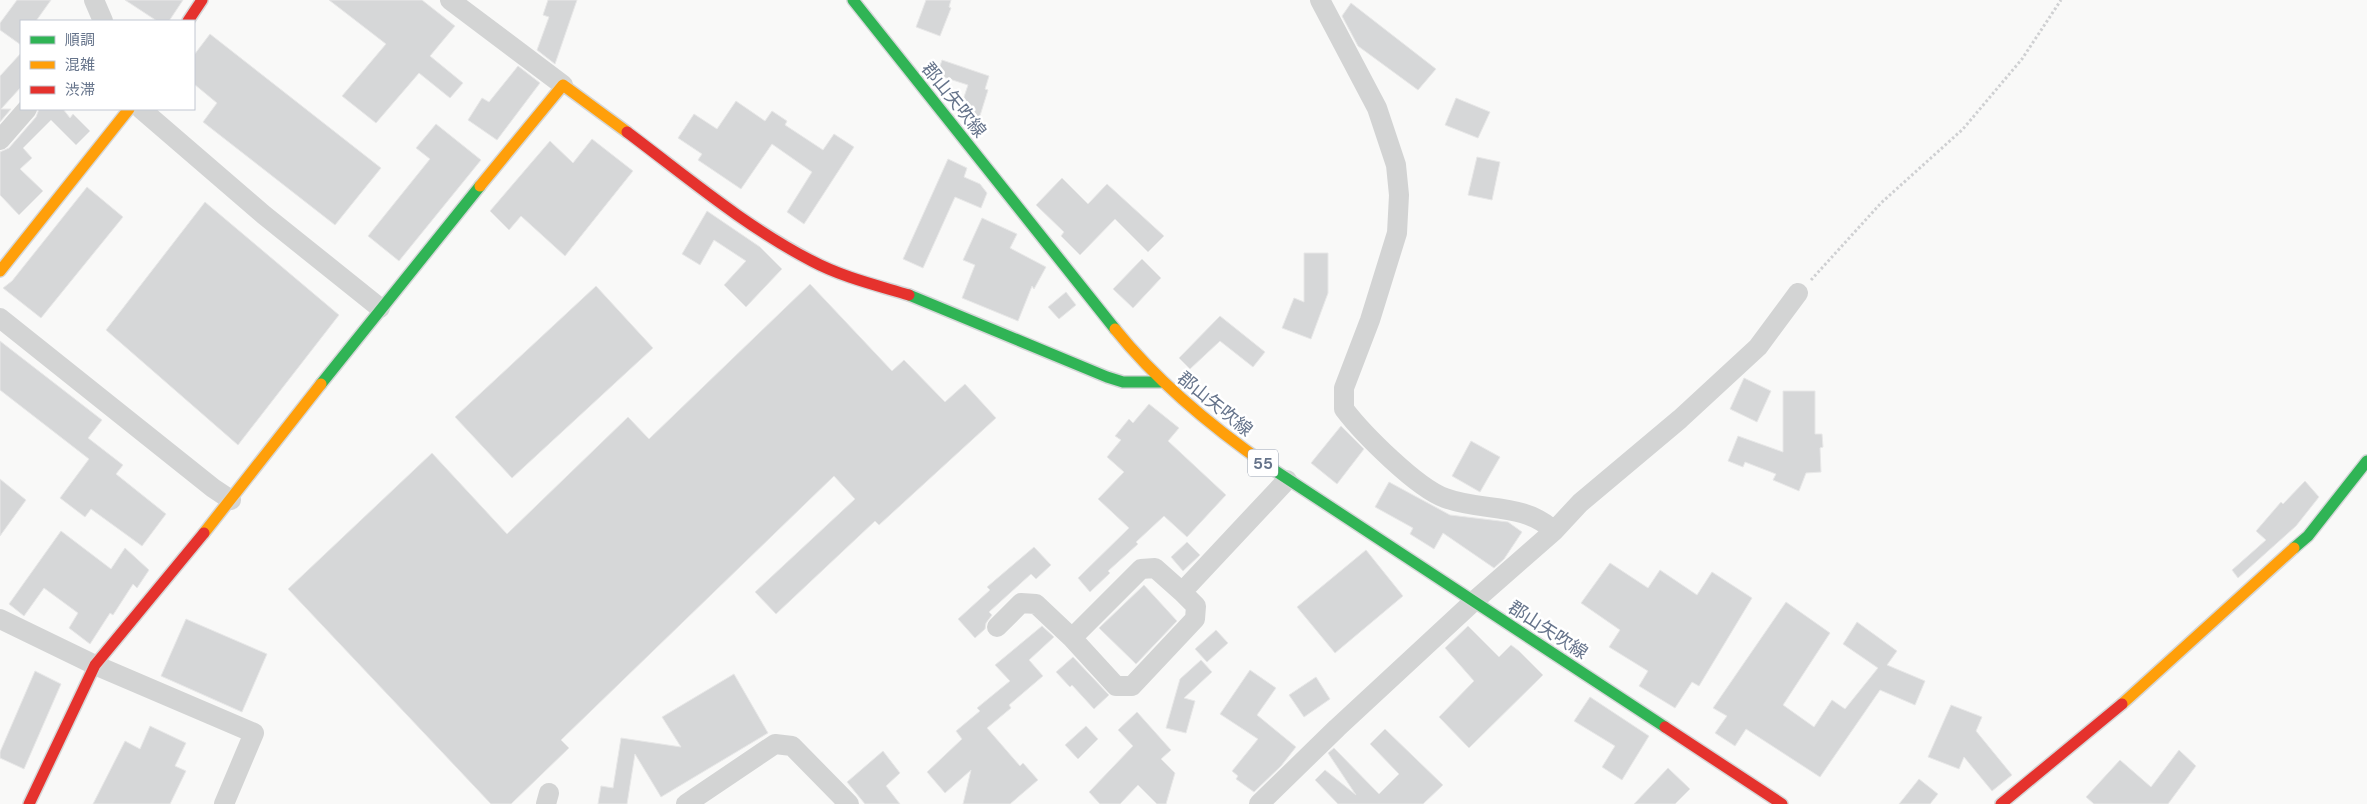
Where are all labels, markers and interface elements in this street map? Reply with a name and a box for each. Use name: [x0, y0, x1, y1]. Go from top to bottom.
legend: [20, 20, 195, 110]
text: 順調: [65, 30, 95, 50]
text: 混雑: [65, 55, 95, 75]
street label: 郡山矢吹線: [916, 57, 992, 143]
text: 渋滞: [65, 80, 95, 100]
street label: 郡山矢吹線: [1172, 366, 1258, 442]
road number: 55: [1248, 449, 1278, 476]
street label: 郡山矢吹線: [1504, 595, 1592, 665]

